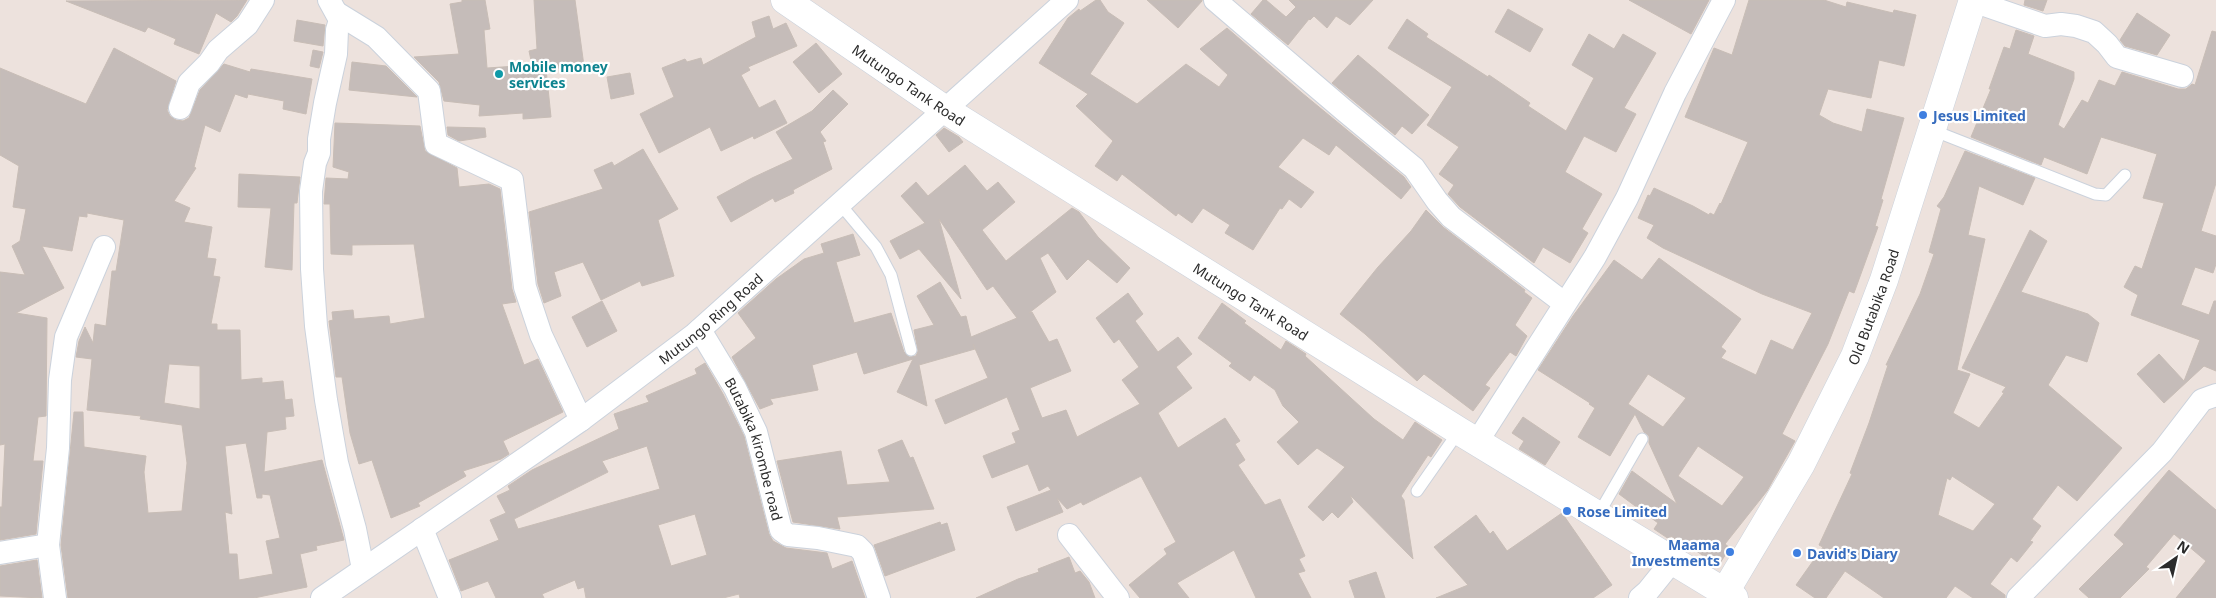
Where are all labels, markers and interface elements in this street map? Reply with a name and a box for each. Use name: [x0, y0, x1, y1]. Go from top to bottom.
street label: Mutungo Tank Road: [849, 40, 969, 129]
place label: Mobile money services: [509, 57, 608, 92]
marker: Mobile money services: [493, 68, 505, 80]
place label: Jesus Limited: [1931, 106, 2026, 125]
marker: Jesus Limited: [1917, 109, 1929, 121]
street label: Old Butabika Road: [1843, 246, 1903, 368]
street label: Mutungo Tank Road: [1190, 258, 1312, 344]
street label: Mutungo Ring Road: [654, 268, 767, 368]
street label: Butabika kirombe road: [721, 374, 788, 522]
place label: Rose Limited: [1577, 502, 1667, 521]
marker: Rose Limited: [1561, 505, 1573, 517]
north arrow: [2151, 533, 2201, 583]
place label: Maama Investments: [1632, 535, 1720, 570]
text: N: [2174, 536, 2194, 558]
place label: David's Diary: [1807, 544, 1898, 563]
marker: Maama Investments: [1724, 546, 1736, 558]
marker: David's Diary: [1791, 547, 1803, 559]

